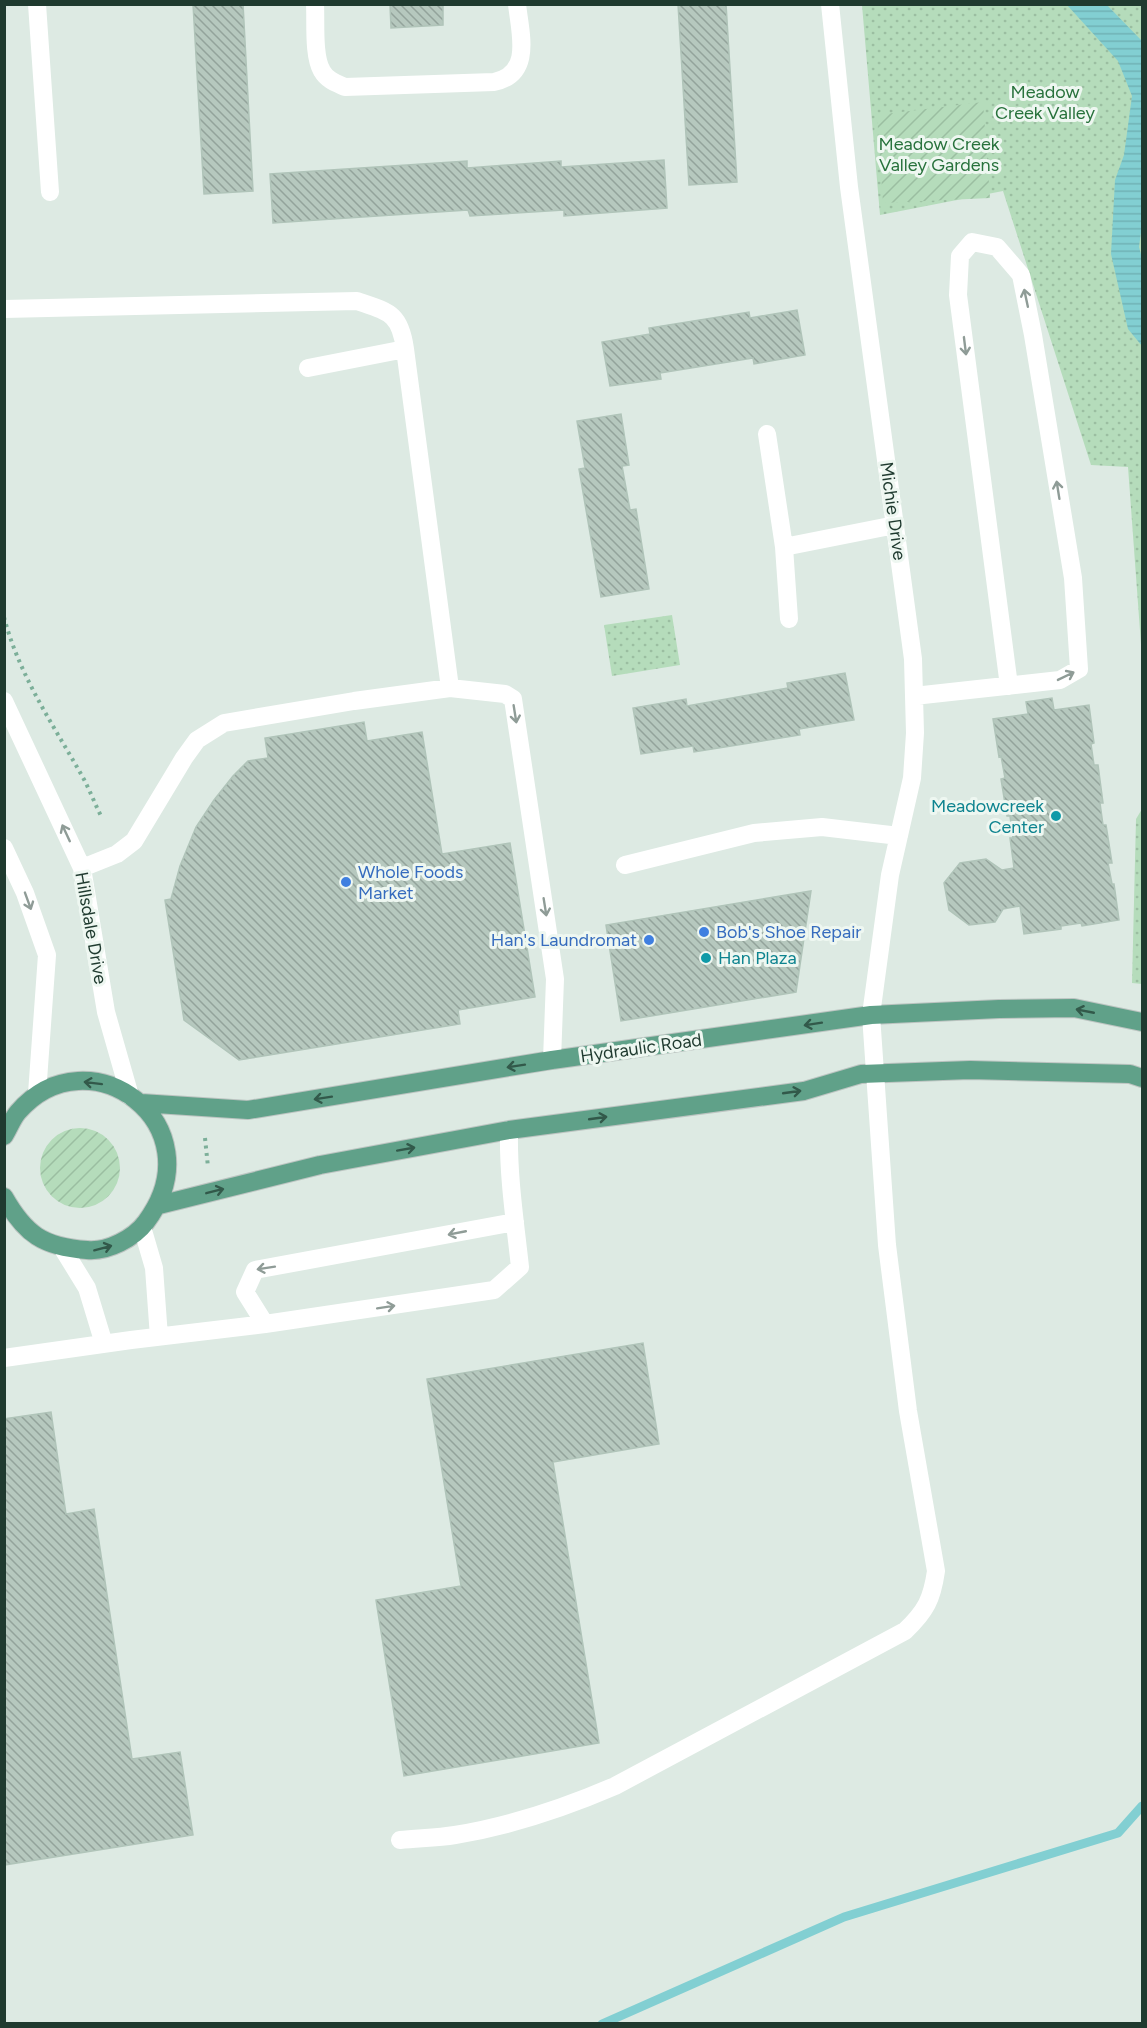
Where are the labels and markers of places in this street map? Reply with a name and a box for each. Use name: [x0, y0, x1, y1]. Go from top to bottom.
place label: Meadowcreek Center: [931, 795, 1044, 838]
marker: Meadowcreek Center: [1049, 809, 1063, 823]
place label: Whole Foods Market: [358, 861, 463, 904]
marker: Whole Foods Market: [339, 875, 353, 889]
place label: Bob's Shoe Repair: [716, 921, 861, 943]
marker: Bob's Shoe Repair: [697, 925, 711, 939]
place label: Han's Laundromat: [491, 929, 637, 951]
marker: Han's Laundromat: [642, 933, 656, 947]
place label: Han Plaza: [718, 947, 797, 969]
marker: Han Plaza: [699, 951, 713, 965]

